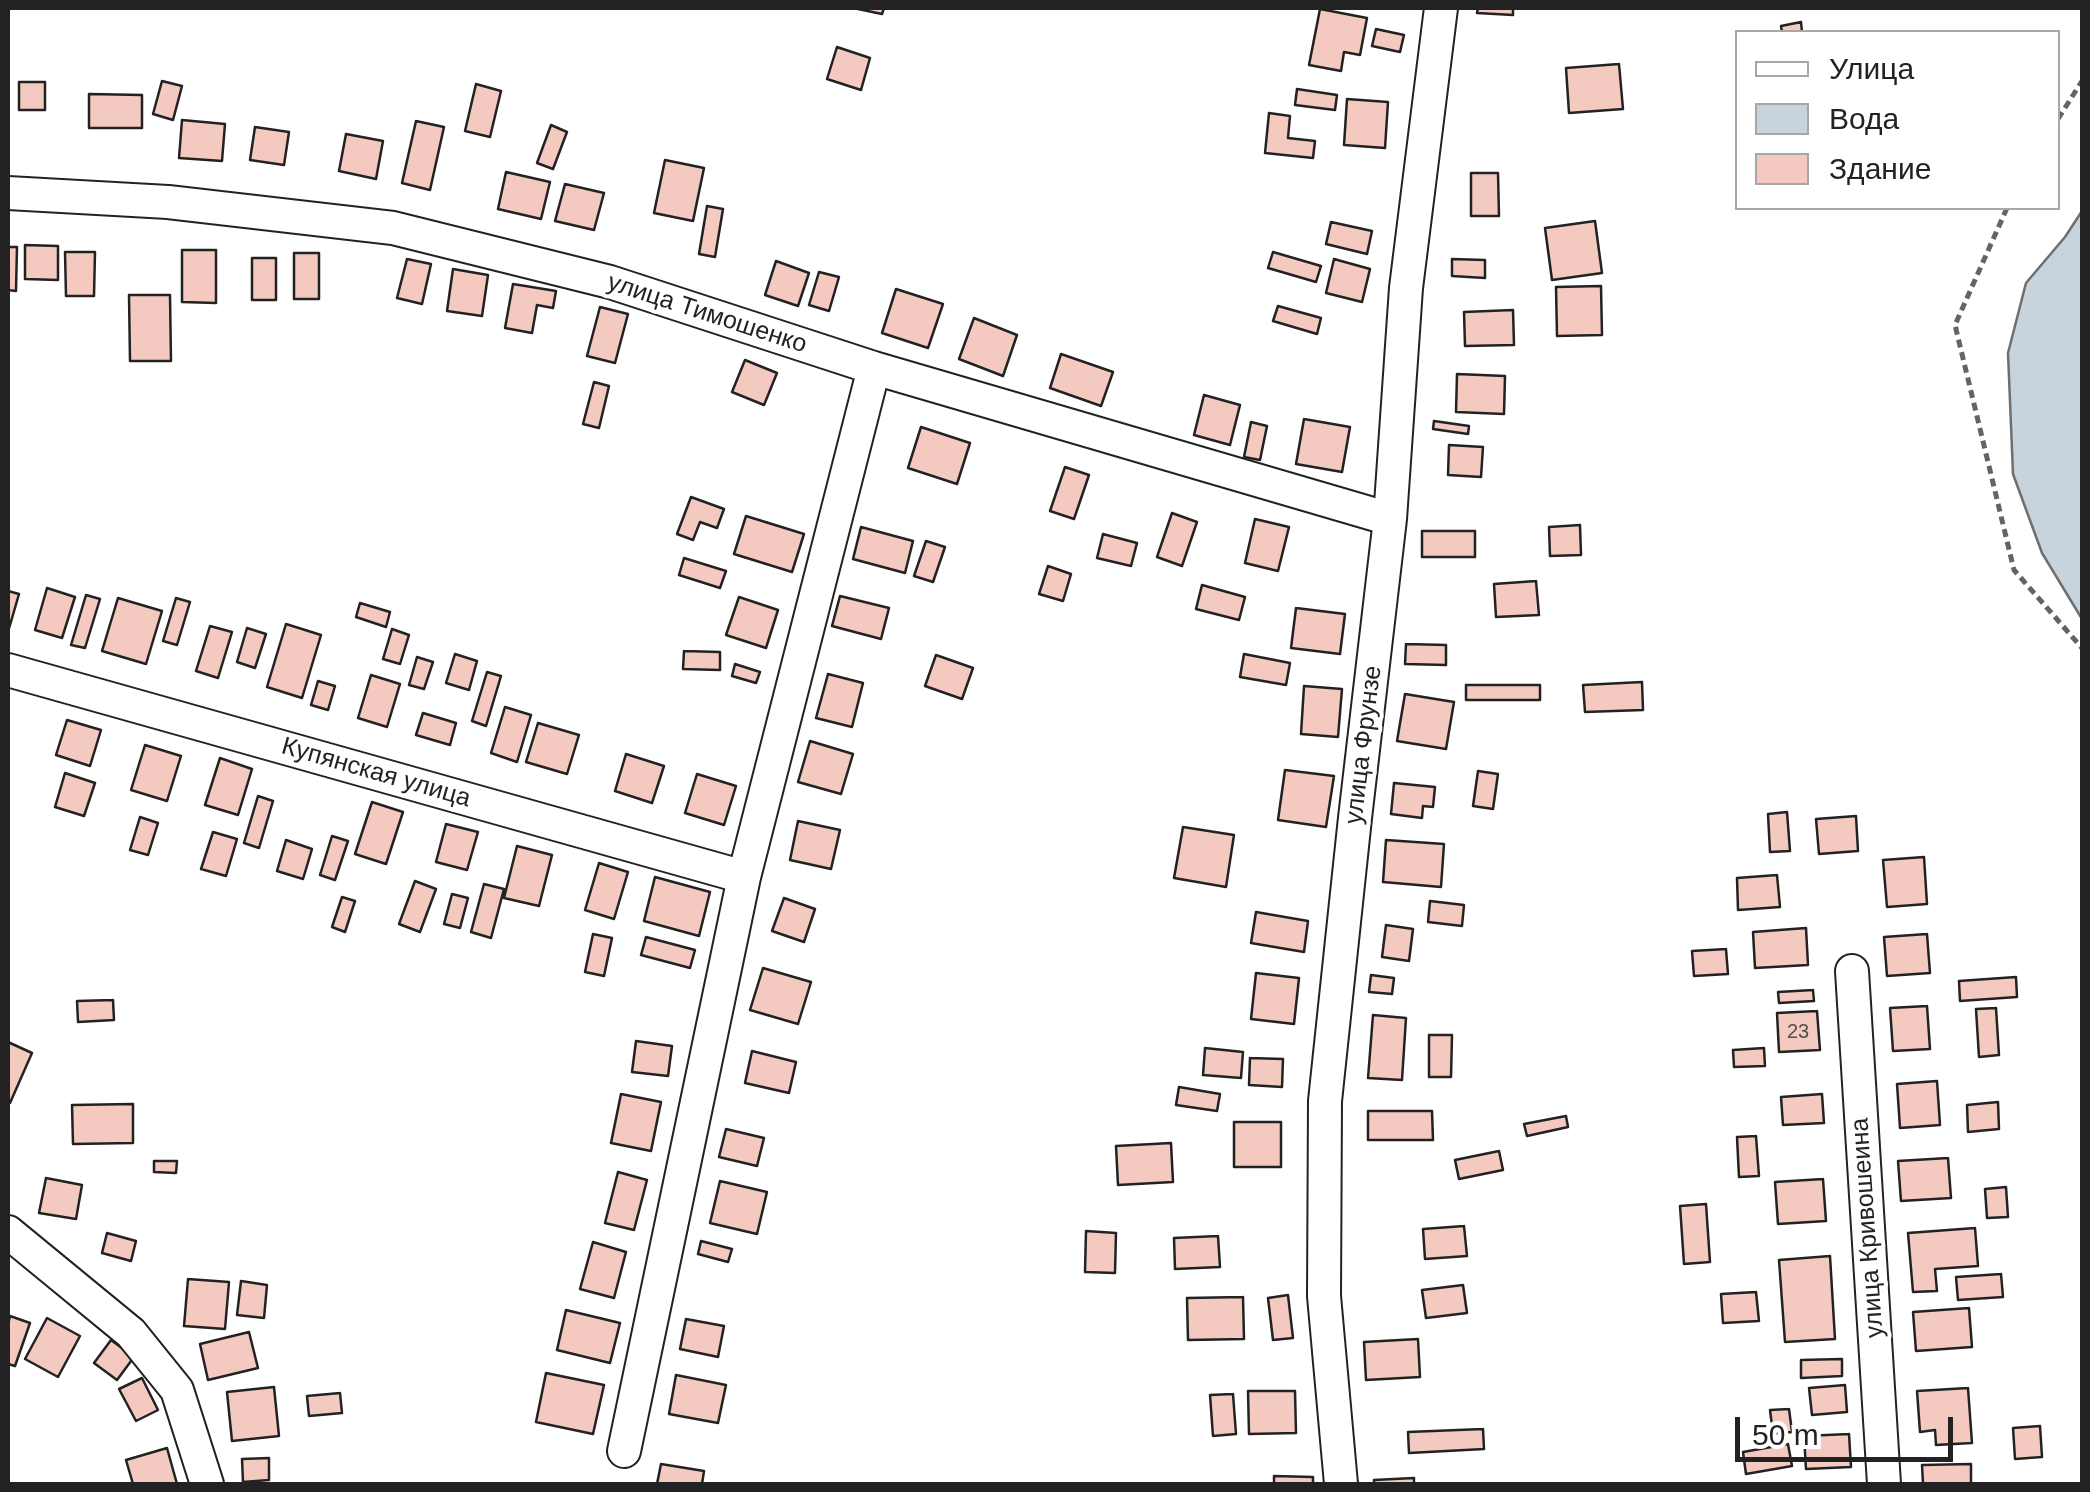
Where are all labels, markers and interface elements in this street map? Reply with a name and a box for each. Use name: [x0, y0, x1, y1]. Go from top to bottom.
legend: [1735, 30, 2060, 210]
text: Улица: [1829, 52, 1914, 85]
text: Вода: [1829, 102, 1899, 135]
text: Здание: [1829, 152, 1931, 185]
street label: улица Тимошенко: [604, 268, 810, 360]
street label: улица Фрунзе: [1339, 664, 1389, 826]
street label: Купянская улица: [278, 732, 474, 814]
house number: 23: [1787, 1020, 1809, 1044]
street label: улица Кривошеина: [1845, 1117, 1891, 1339]
scale bar: [1740, 1397, 1958, 1459]
text: 50 m: [1752, 1418, 1819, 1451]

